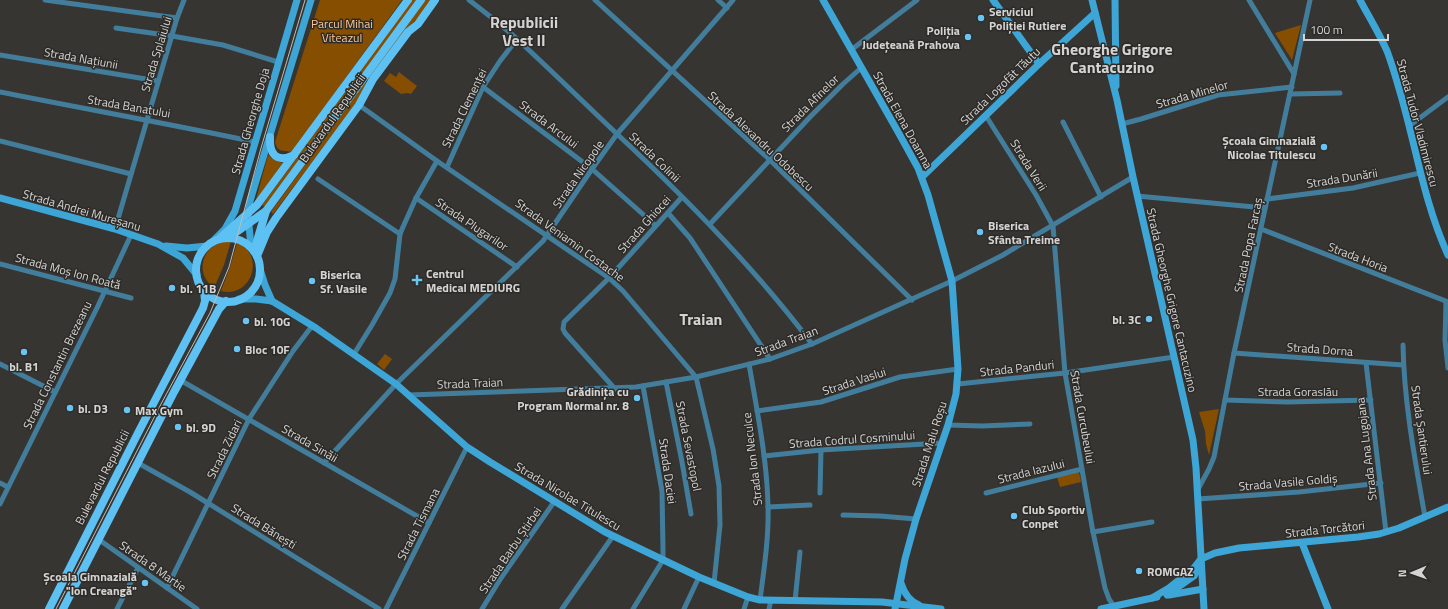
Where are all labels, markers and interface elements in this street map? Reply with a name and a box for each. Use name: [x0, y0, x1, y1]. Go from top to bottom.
place label: Serviciul Poliției Rutiere: [989, 2, 1066, 35]
district label: Republicii Vest II: [490, 10, 558, 52]
marker: Serviciul Poliției Rutiere: [976, 13, 986, 23]
street label: Strada Splaiului: [135, 14, 177, 94]
park label: Parcul Mihai Viteazul: [311, 14, 373, 47]
scale bar: [1304, 16, 1388, 42]
text: 100 m: [1310, 20, 1343, 39]
place label: Poliția Județeană Prahova: [862, 21, 960, 54]
marker: Poliția Județeană Prahova: [963, 32, 973, 42]
district label: Gheorghe Grigore Cantacuzino: [1051, 37, 1173, 79]
street label: Strada Națiunii: [43, 42, 119, 74]
street label: Strada Logofăt Tăutu: [955, 43, 1045, 129]
street label: Strada Tudor Vladimirescu: [1392, 57, 1444, 189]
street label: Strada Gheorghe Doja: [226, 65, 274, 177]
street label: Strada Clemenței: [436, 65, 492, 151]
street label: Strada Elena Doamna: [868, 68, 938, 172]
street label: Bulevardul Republicii: [294, 70, 370, 166]
street label: Strada Afinelor: [777, 70, 843, 136]
street label: Strada Minelor: [1154, 75, 1230, 113]
street label: Strada Alexandru Odobescu: [704, 87, 818, 195]
street label: Strada Banatului: [86, 89, 172, 123]
street label: Strada Arcului: [515, 95, 583, 153]
street label: Strada Colinii: [625, 127, 685, 187]
place label: Școala Gimnazială Nicolae Titulescu: [1222, 131, 1316, 164]
street label: Strada Verii: [1006, 135, 1052, 195]
street label: Strada Nicopole: [547, 136, 609, 212]
marker: Școala Gimnazială Nicolae Titulescu: [1319, 142, 1329, 152]
street label: Strada Dunării: [1305, 163, 1379, 193]
street label: Strada Andrei Mureșanu: [21, 184, 143, 236]
street label: Strada Ghiocei: [613, 191, 675, 257]
street label: Strada Plugarilor: [432, 193, 512, 255]
street label: Strada Veniamin Costache: [511, 194, 629, 286]
street label: Strada Popa Farcaș: [1229, 195, 1267, 294]
street label: Strada Gheorghe Grigore Cantacuzino: [1142, 206, 1202, 394]
place label: Biserica Sfânta Treime: [988, 216, 1060, 249]
marker: Biserica Sfânta Treime: [975, 227, 985, 237]
street label: Strada Horia: [1325, 237, 1391, 277]
street label: Strada Moș Ion Roată: [13, 248, 123, 294]
place label: Centrul Medical MEDIURG: [426, 264, 520, 297]
place label: Biserica Sf. Vasile: [320, 265, 367, 298]
marker: Centrul Medical MEDIURG: [411, 274, 423, 286]
marker: Biserica Sf. Vasile: [307, 276, 317, 286]
place label: bl. 11B: [180, 279, 216, 298]
marker: bl. 11B: [167, 283, 177, 293]
street label: Strada Constantin Brezeanu: [18, 298, 96, 432]
district label: Traian: [680, 307, 722, 331]
place label: bl. 3C: [1112, 310, 1141, 329]
place label: bl. 10G: [254, 312, 290, 331]
marker: bl. 3C: [1144, 314, 1154, 324]
marker: bl. 10G: [241, 316, 251, 326]
street label: Strada Traian: [752, 321, 820, 361]
street label: Strada Dorna: [1286, 337, 1354, 361]
place label: Bloc 10F: [245, 340, 290, 359]
marker: Bloc 10F: [232, 344, 242, 354]
marker: bl. B1: [19, 347, 29, 357]
street label: Strada Panduri: [979, 355, 1055, 381]
place label: bl. B1: [9, 357, 39, 376]
street label: Strada Vaslui: [820, 362, 888, 400]
street label: Strada Curcubeului: [1065, 369, 1101, 465]
street label: Strada Traian: [437, 372, 503, 394]
place label: Grădinița cu Program Normal nr. 8: [517, 382, 629, 415]
street label: Strada Goraslău: [1258, 382, 1338, 401]
street label: Strada Șantierului: [1406, 384, 1438, 476]
marker: Grădinița cu Program Normal nr. 8: [632, 393, 642, 403]
street label: Strada Ana Lugojana: [1350, 396, 1382, 502]
place label: bl. D3: [78, 399, 108, 418]
street label: Strada Sevastopol: [671, 399, 707, 493]
street label: Strada Malu Roșu: [906, 399, 952, 489]
place label: Max Gym: [135, 401, 183, 420]
marker: bl. D3: [65, 403, 75, 413]
marker: Max Gym: [122, 405, 132, 415]
street label: Strada Ion Neculce: [737, 411, 767, 507]
street label: Strada Zidari: [201, 416, 247, 482]
place label: bl. 9D: [186, 418, 216, 437]
street label: Strada Sinăii: [278, 419, 342, 467]
marker: bl. 9D: [173, 422, 183, 432]
street label: Strada Codrul Cosminului: [788, 425, 916, 453]
street label: Bulevardul Republicii: [70, 426, 134, 528]
street label: Strada Daciei: [654, 437, 682, 505]
street label: Strada Iazului: [996, 454, 1066, 488]
street label: Strada Nicolae Titulescu: [511, 457, 625, 535]
street label: Strada Vasile Goldiș: [1238, 468, 1339, 496]
street label: Strada Tismana: [392, 485, 444, 563]
street label: Strada Bănești: [228, 498, 300, 554]
place label: Club Sportiv Conpet: [1022, 500, 1085, 533]
street label: Strada Barbu Știrbei: [474, 503, 546, 597]
marker: Club Sportiv Conpet: [1009, 511, 1019, 521]
street label: Strada Torcători: [1284, 515, 1366, 543]
street label: Strada 8 Martie: [115, 536, 191, 596]
north arrow: [1392, 553, 1432, 593]
place label: ROMGAZ: [1147, 562, 1194, 581]
marker: ROMGAZ: [1134, 566, 1144, 576]
place label: Școala Gimnazială "Ion Creangă": [43, 567, 137, 600]
text: N: [1394, 569, 1410, 577]
marker: Școala Gimnazială "Ion Creangă": [140, 578, 150, 588]

